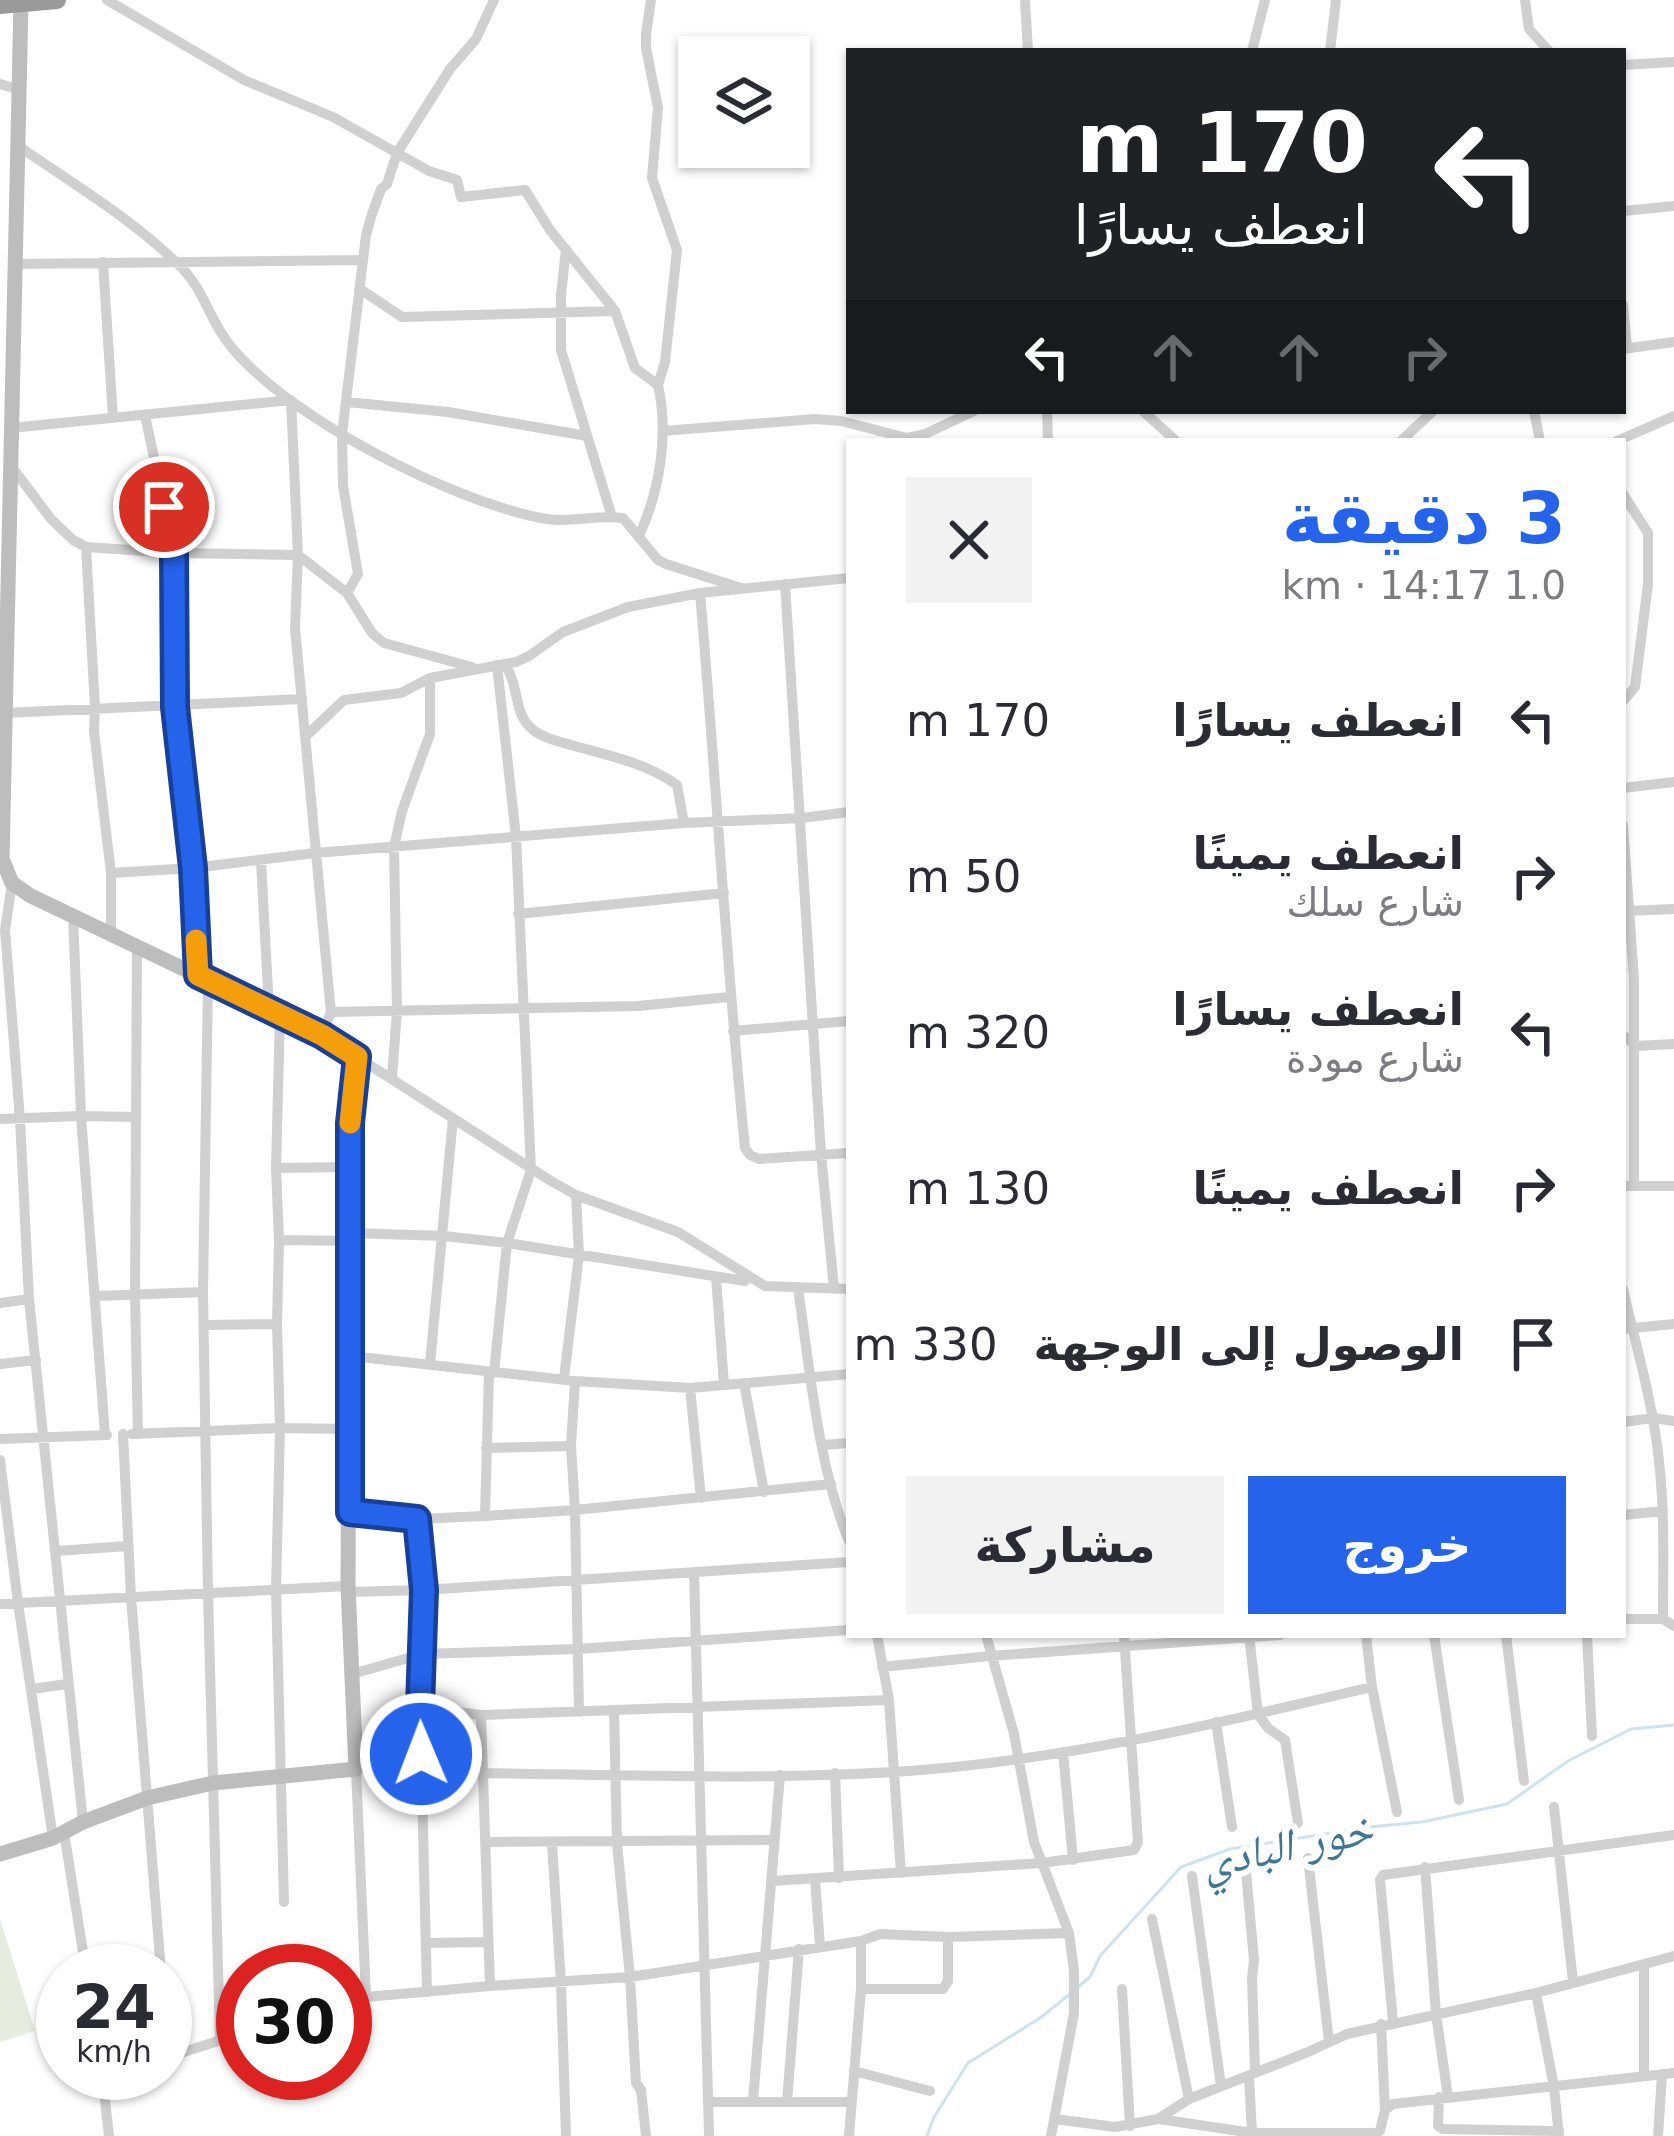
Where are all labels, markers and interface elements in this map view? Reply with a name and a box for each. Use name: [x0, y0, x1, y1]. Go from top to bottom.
map controls: [678, 36, 810, 168]
button: layers: [678, 36, 810, 168]
text: 170 m: [1076, 94, 1368, 192]
icon: left: [1410, 96, 1566, 252]
text: انعطف يسارًا: [1074, 194, 1368, 257]
icon: left: [1014, 324, 1080, 390]
icon: ahead: [1140, 324, 1206, 390]
icon: ahead: [1266, 324, 1332, 390]
icon: right: [1392, 324, 1458, 390]
pin: [113, 456, 215, 558]
icon: arrive: [131, 474, 197, 540]
text: 3 دقيقة: [1282, 476, 1566, 560]
button: close: [906, 477, 1032, 603]
text: 1.0 km · 14:17: [1281, 563, 1566, 608]
icon: left: [1500, 687, 1566, 753]
text: 170 m: [906, 694, 1050, 747]
text: انعطف يسارًا: [1172, 694, 1464, 747]
text: انعطف يمينًا: [1192, 827, 1464, 880]
icon: right: [1500, 843, 1566, 909]
text: 50 m: [906, 850, 1021, 903]
text: شارع سلك: [1286, 880, 1464, 925]
text: انعطف يسارًا: [1172, 983, 1464, 1036]
icon: left: [1500, 999, 1566, 1065]
text: 320 m: [906, 1006, 1050, 1059]
text: شارع مودة: [1286, 1036, 1464, 1081]
icon: right: [1500, 1155, 1566, 1221]
text: 130 m: [906, 1162, 1050, 1215]
text: انعطف يمينًا: [1192, 1162, 1464, 1215]
icon: arrive: [1500, 1311, 1566, 1377]
text: 330 m: [854, 1318, 998, 1371]
text: الوصول إلى الوجهة: [1034, 1318, 1464, 1371]
button: مشاركة: [906, 1476, 1224, 1614]
button: خروج: [1248, 1476, 1566, 1614]
position arrow: [358, 1691, 484, 1817]
water label: خور البادي: [1197, 1801, 1380, 1898]
speed limit sign: 30: [216, 1944, 372, 2100]
text: 24: [72, 1972, 156, 2042]
text: km/h: [76, 2034, 152, 2069]

